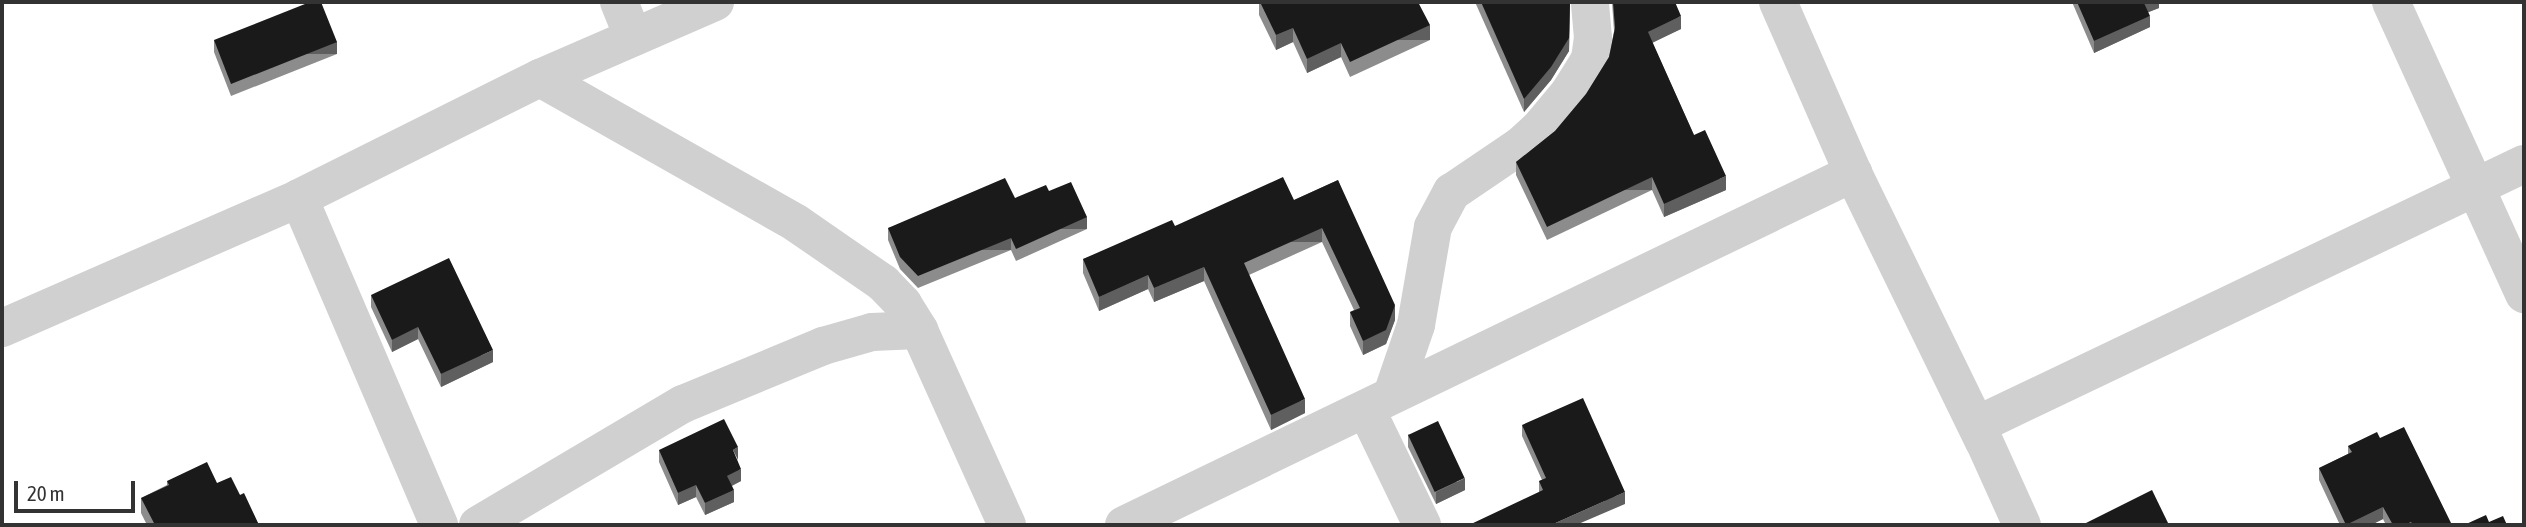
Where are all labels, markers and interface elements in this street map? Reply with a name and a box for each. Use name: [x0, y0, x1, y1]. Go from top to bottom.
scale bar: [18, 468, 138, 512]
text: 20 m: [27, 481, 65, 505]

